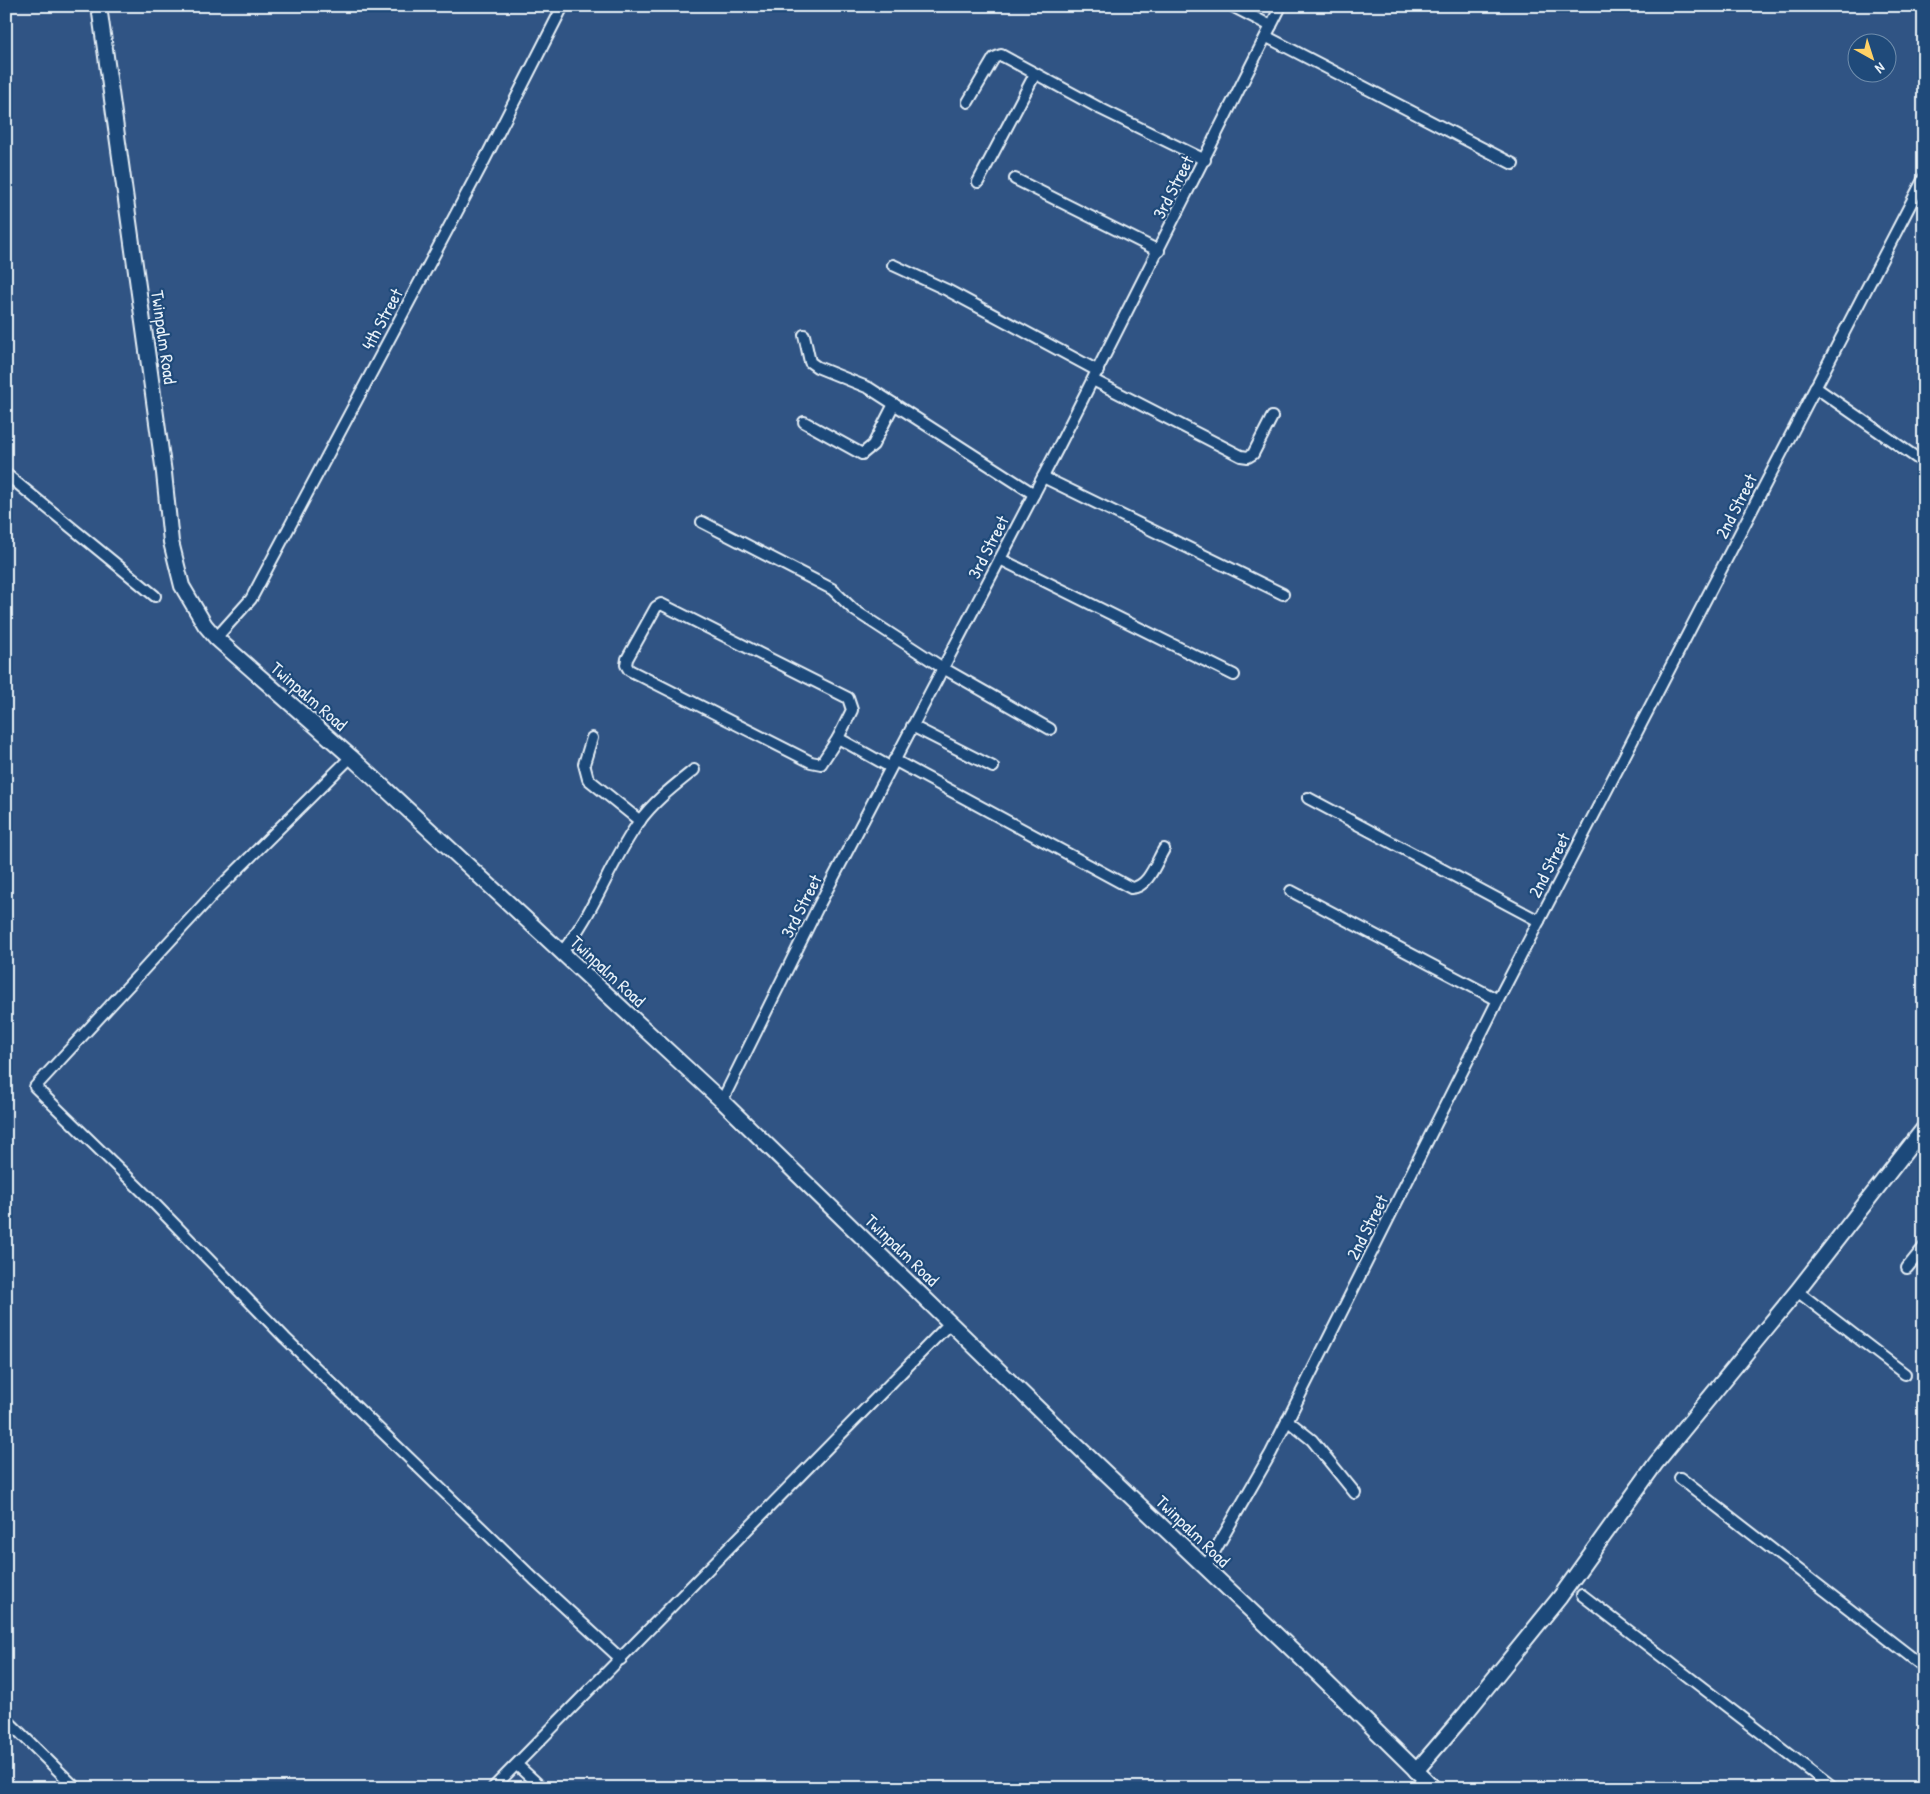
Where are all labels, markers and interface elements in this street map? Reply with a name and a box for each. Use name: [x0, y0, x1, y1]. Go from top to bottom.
north arrow: [1848, 32, 1898, 82]
text: N: [1871, 59, 1889, 79]
street label: 3rd Street: [1146, 150, 1200, 223]
street label: 4th Street: [355, 283, 409, 354]
street label: Twinpalm Road: [145, 289, 183, 385]
street label: 2nd Street: [1709, 469, 1763, 543]
street label: 3rd Street: [961, 510, 1015, 583]
street label: Twinpalm Road: [265, 656, 353, 736]
street label: 2nd Street: [1522, 828, 1576, 902]
street label: 3rd Street: [774, 869, 828, 942]
street label: Twinpalm Road: [565, 930, 651, 1012]
street label: 2nd Street: [1340, 1190, 1394, 1264]
street label: Twinpalm Road: [859, 1208, 945, 1292]
street label: Twinpalm Road: [1150, 1489, 1236, 1573]

